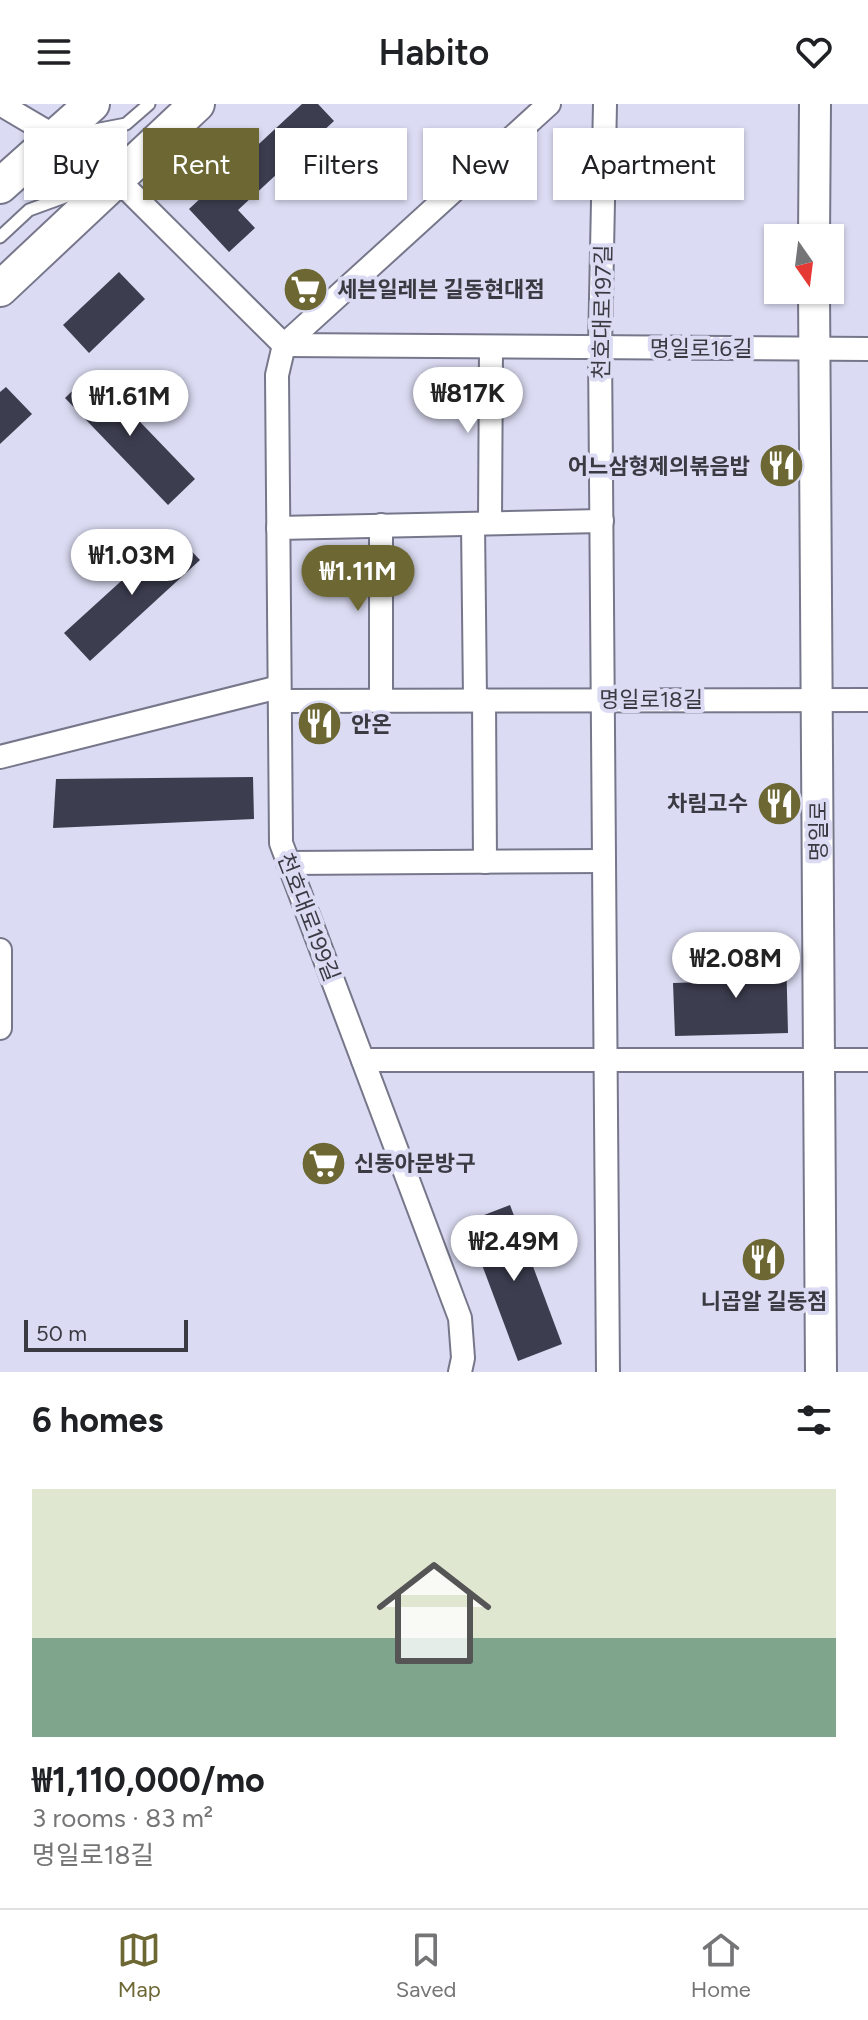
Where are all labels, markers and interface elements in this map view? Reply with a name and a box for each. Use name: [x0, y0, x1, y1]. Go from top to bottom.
icon: menu: [32, 30, 76, 74]
icon: heart: [792, 30, 836, 74]
text: Habito: [378, 31, 490, 74]
chip: Buy: [24, 128, 127, 200]
chip: Rent: [143, 128, 259, 200]
chip: Filters: [275, 128, 407, 200]
chip: New: [423, 128, 537, 200]
chip: Apartment: [553, 128, 744, 200]
north arrow: [764, 224, 844, 304]
map controls: [764, 224, 844, 304]
street label: 천호대로197길: [588, 245, 617, 380]
supermarket icon: 세븐일레븐 길동현대점: [282, 265, 330, 313]
place label: 세븐일레븐 길동현대점: [337, 276, 545, 303]
street label: 명일로16길: [650, 335, 752, 362]
pin: ₩817K: [412, 367, 524, 435]
pin: ₩1.61M: [65, 370, 195, 438]
text: ₩817K: [431, 377, 505, 409]
text: ₩1.61M: [89, 380, 171, 412]
restaurant icon: 어느삼형제의볶음밥: [757, 442, 805, 490]
place label: 어느삼형제의볶음밥: [568, 453, 750, 480]
pin: ₩1.03M: [67, 529, 197, 597]
text: ₩1.03M: [89, 539, 175, 571]
pin: ₩1.11M: [293, 545, 423, 613]
text: ₩1.11M: [320, 555, 397, 587]
street label: 명일로18길: [599, 686, 703, 713]
restaurant icon: 안온: [296, 700, 344, 748]
place label: 안온: [351, 711, 391, 738]
restaurant icon: 차림고수: [755, 779, 803, 827]
place label: 차림고수: [667, 790, 748, 817]
street label: 명일로: [805, 801, 832, 861]
street label: 천호대로199길: [272, 849, 345, 985]
pin: ₩2.08M: [671, 932, 801, 1000]
text: ₩2.08M: [690, 942, 782, 974]
supermarket icon: 신동아문방구: [299, 1139, 347, 1187]
place label: 신동아문방구: [354, 1150, 475, 1177]
pin: ₩2.49M: [449, 1215, 579, 1283]
text: ₩2.49M: [469, 1225, 559, 1257]
restaurant icon: 니곱알 길동점: [740, 1236, 788, 1284]
place label: 니곱알 길동점: [701, 1288, 827, 1315]
scale bar: [24, 1316, 188, 1352]
text: 50 m: [36, 1320, 87, 1347]
icon: filters: [792, 1398, 836, 1442]
text: 6 homes: [32, 1400, 163, 1441]
icon: home: [362, 1541, 506, 1685]
text: ₩1,110,000/mo: [32, 1760, 265, 1801]
text: 3 rooms · 83 m²: [32, 1802, 213, 1834]
text: 명일로18길: [32, 1839, 154, 1871]
tab: Map: [117, 1928, 161, 2003]
tab: Saved: [396, 1928, 456, 2003]
tab: Home: [691, 1928, 751, 2003]

